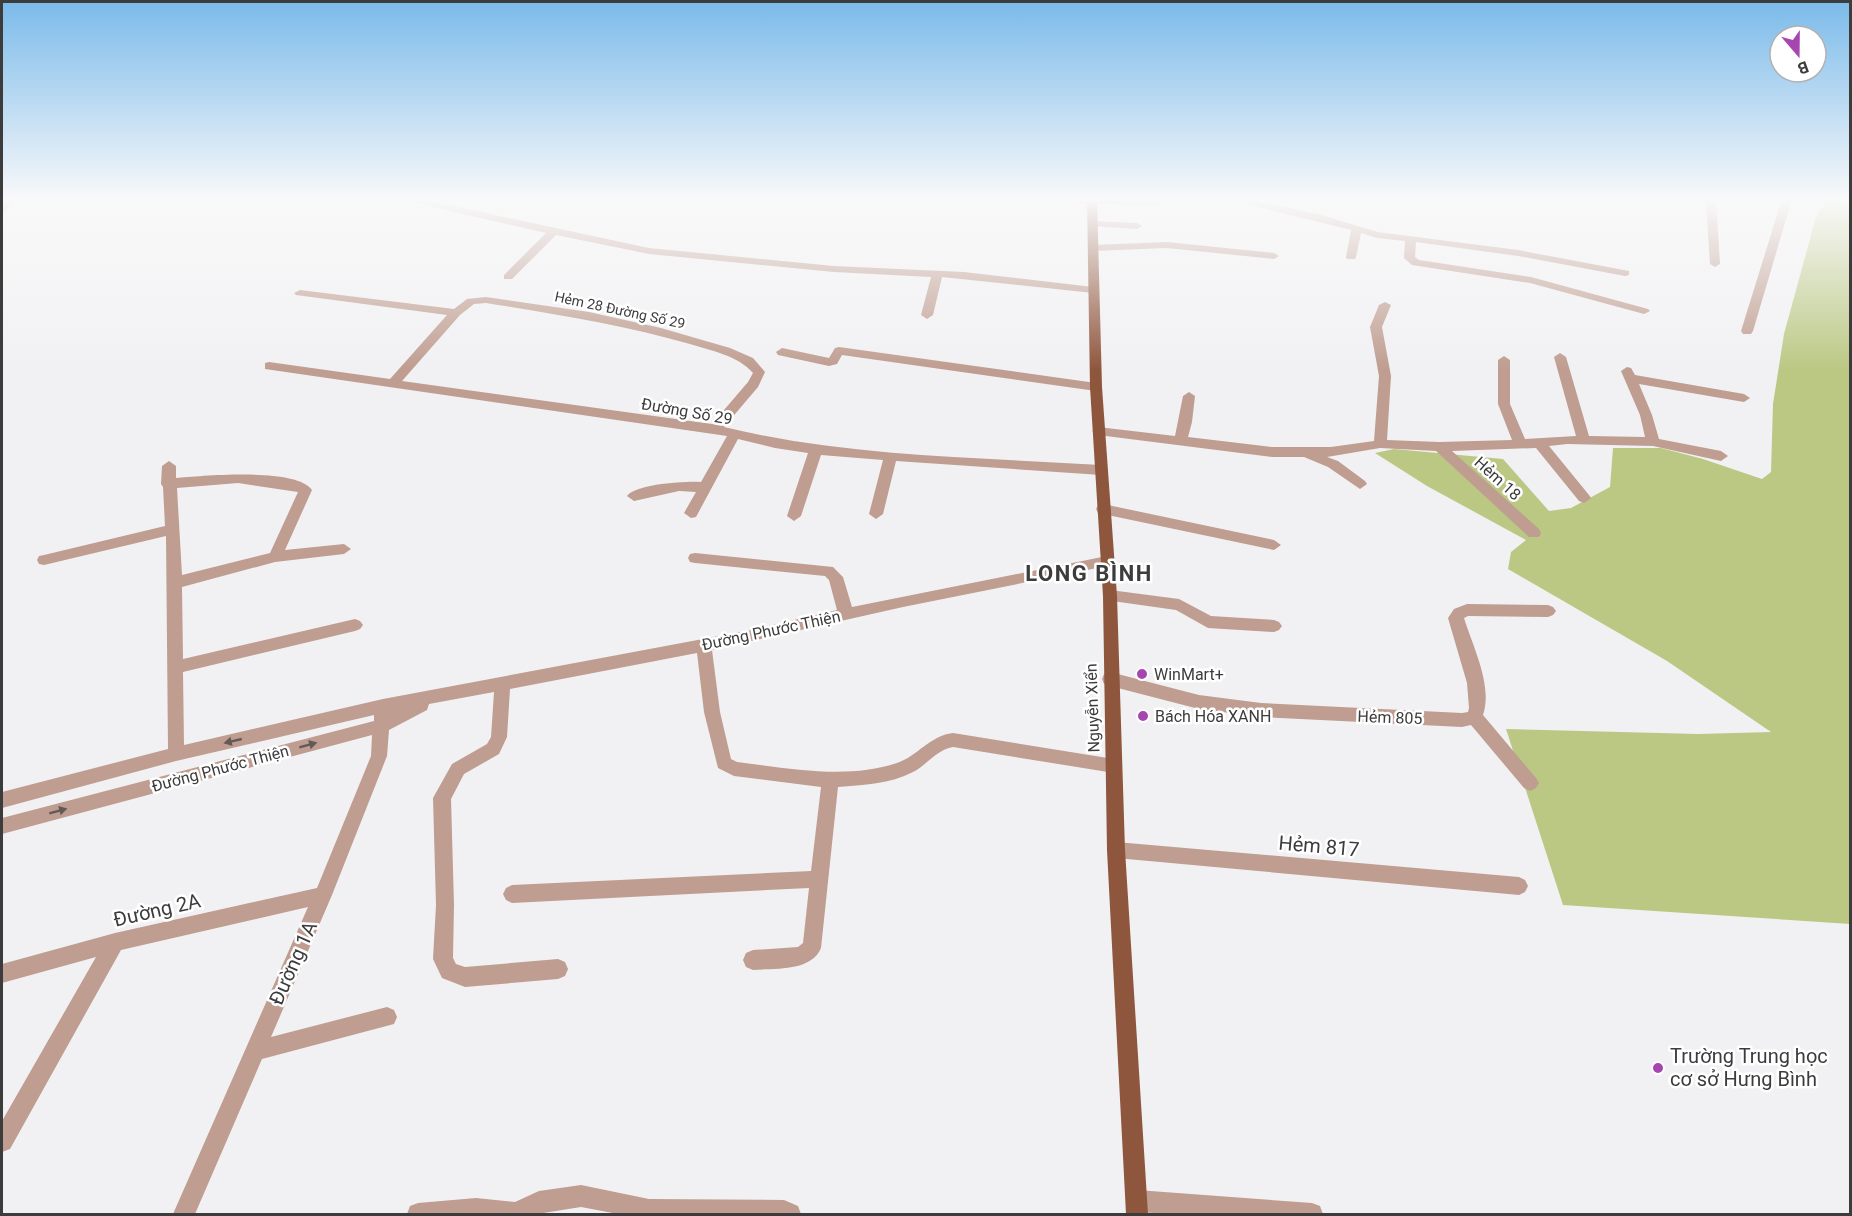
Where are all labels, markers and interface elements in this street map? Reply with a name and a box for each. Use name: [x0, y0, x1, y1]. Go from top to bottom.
north arrow: [1768, 24, 1828, 84]
text: B: [1795, 57, 1811, 78]
street label: Hẻm 28 Đường Số 29: [553, 288, 687, 332]
street label: Đường Số 29: [640, 394, 734, 429]
street label: Hẻm 18: [1471, 453, 1525, 504]
district label: LONG BÌNH: [1025, 561, 1153, 586]
street label: Đường Phước Thiện: [700, 607, 842, 654]
street label: Nguyễn Xiển: [1081, 663, 1104, 753]
place label: WinMart+: [1154, 665, 1224, 684]
marker: WinMart+: [1135, 667, 1149, 681]
place label: Bách Hóa XANH: [1155, 707, 1271, 726]
street label: Hẻm 805: [1357, 707, 1423, 728]
marker: Bách Hóa XANH: [1136, 709, 1150, 723]
one-way arrow: [224, 736, 243, 746]
one-way arrow: [299, 740, 317, 749]
street label: Đường Phước Thiện: [150, 741, 291, 796]
one-way arrow: [49, 805, 67, 815]
street label: Hẻm 817: [1278, 831, 1360, 861]
street label: Đường 2A: [111, 888, 203, 932]
street label: Đường 1A: [264, 918, 322, 1008]
place label: Trường Trung học cơ sở Hưng Bình: [1670, 1044, 1828, 1091]
marker: Trường Trung học cơ sở Hưng Bình: [1651, 1061, 1665, 1075]

